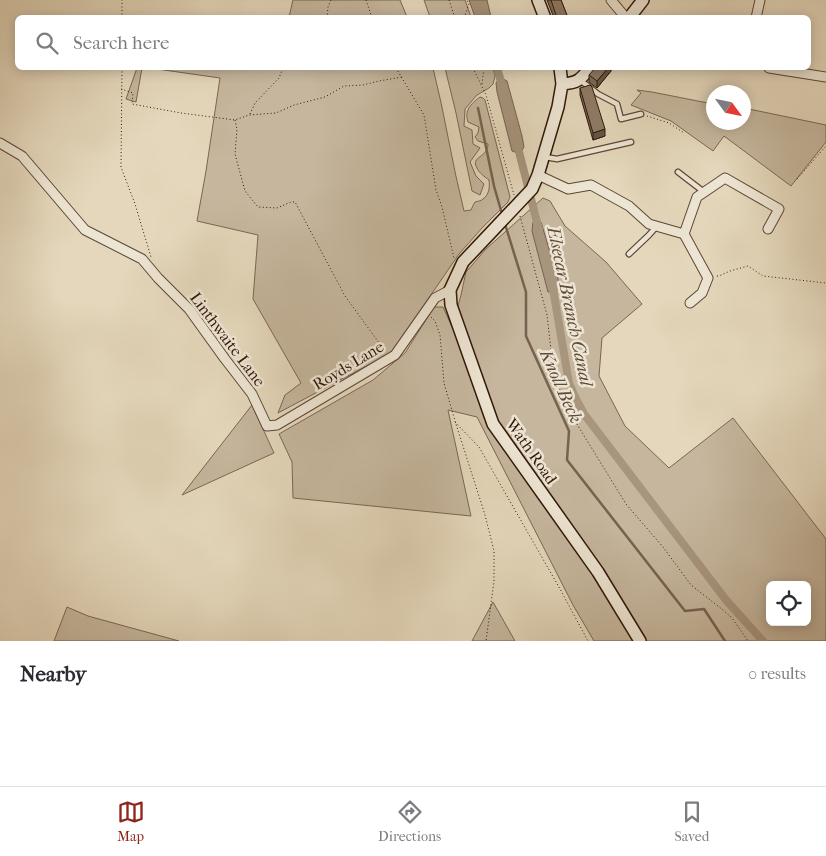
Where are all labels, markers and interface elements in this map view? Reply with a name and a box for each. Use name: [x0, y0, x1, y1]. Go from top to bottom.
search box: [15, 15, 811, 70]
icon: search: [33, 29, 61, 57]
text: Search here: [73, 32, 169, 54]
north arrow: [706, 85, 751, 130]
water label: Elsecar Branch Canal: [542, 224, 597, 390]
street label: Linthwaite Lane: [186, 288, 269, 390]
street label: Royds Lane: [309, 337, 387, 394]
water label: Knoll Beck: [534, 344, 586, 426]
street label: Wath Road: [502, 414, 561, 488]
map controls: [766, 581, 811, 626]
button: locate: [766, 581, 811, 626]
text: Nearby: [20, 662, 86, 686]
text: 0 results: [748, 664, 806, 683]
tab: Map: [117, 798, 145, 845]
tab: Directions: [378, 798, 441, 845]
tab: Saved: [675, 798, 709, 845]

